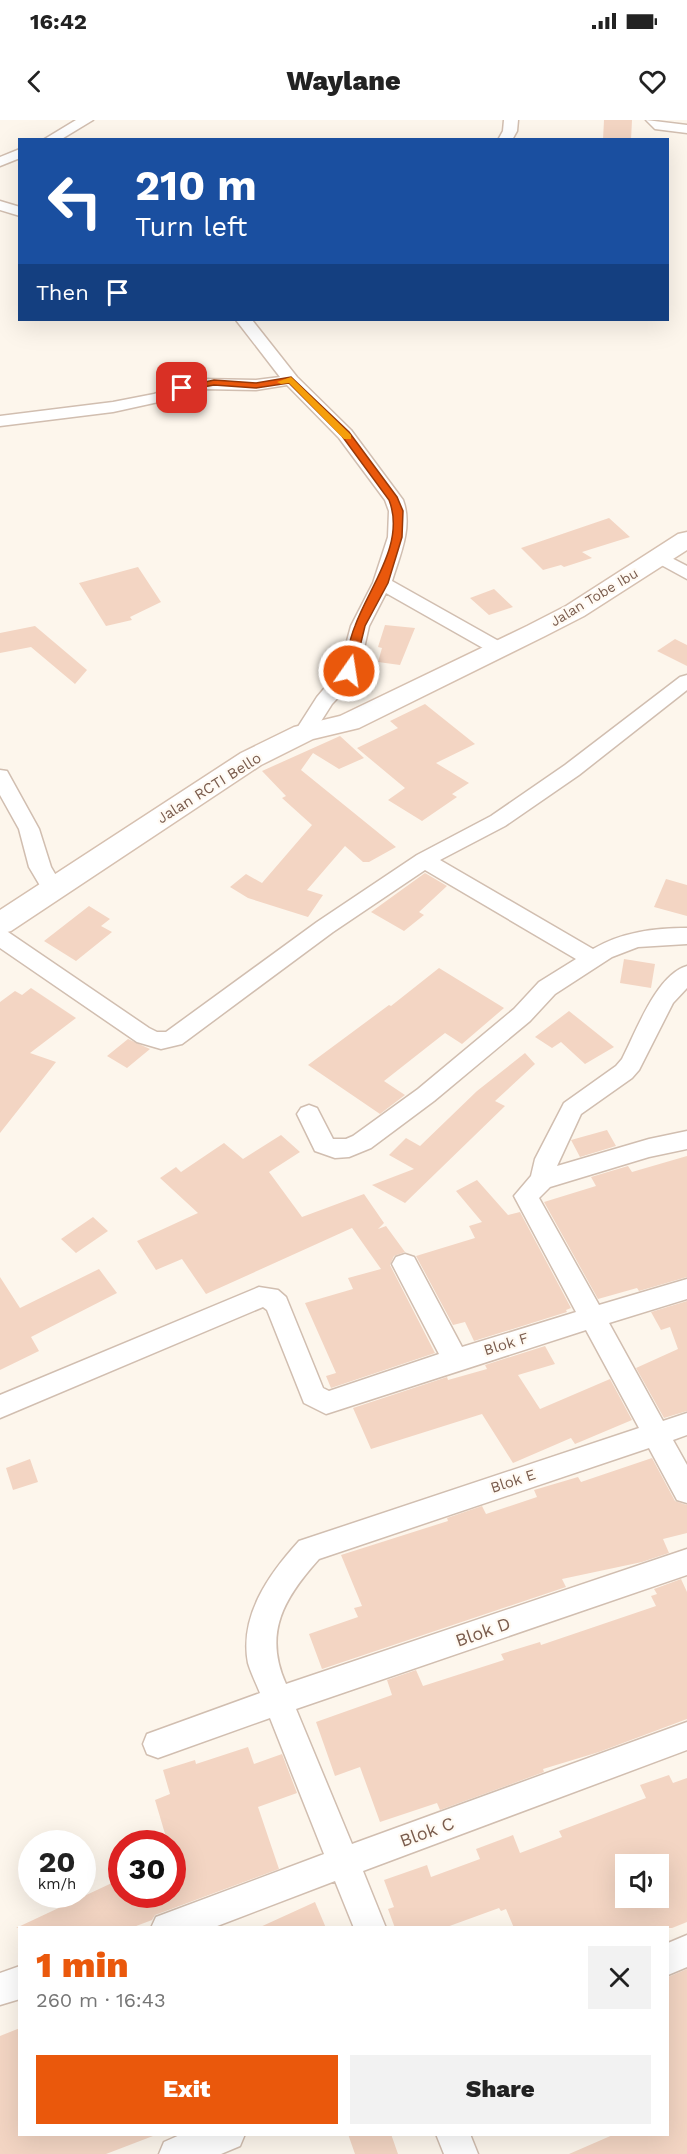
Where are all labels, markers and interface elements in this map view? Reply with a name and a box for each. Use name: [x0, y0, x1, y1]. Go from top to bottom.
text: 16:42: [30, 9, 87, 34]
icon: back: [18, 65, 51, 98]
text: Waylane: [286, 65, 401, 97]
icon: heart: [636, 65, 669, 98]
text: 210 m: [135, 161, 257, 210]
icon: left: [36, 162, 114, 240]
text: Turn left: [135, 211, 247, 243]
icon: arrive: [101, 276, 134, 309]
text: Then: [36, 280, 89, 305]
pin: [156, 362, 207, 413]
icon: arrive: [165, 371, 198, 404]
street label: Jalan Tobe Ibu: [547, 565, 641, 629]
position arrow: [317, 639, 381, 703]
street label: Jalan RCTI Bello: [154, 749, 264, 827]
street label: Blok F: [481, 1329, 531, 1359]
street label: Blok E: [488, 1465, 538, 1497]
street label: Blok D: [452, 1612, 513, 1651]
street label: Blok C: [397, 1812, 457, 1851]
speed limit sign: 30: [108, 1830, 186, 1908]
text: 20: [38, 1844, 76, 1879]
map controls: [615, 1854, 669, 1908]
button: sound: [615, 1854, 669, 1908]
text: km/h: [38, 1875, 76, 1893]
text: 1 min: [36, 1944, 129, 1986]
button: close: [588, 1946, 651, 2009]
text: 260 m · 16:43: [36, 1988, 166, 2012]
button: Exit: [36, 2055, 338, 2124]
button: Share: [350, 2055, 651, 2124]

